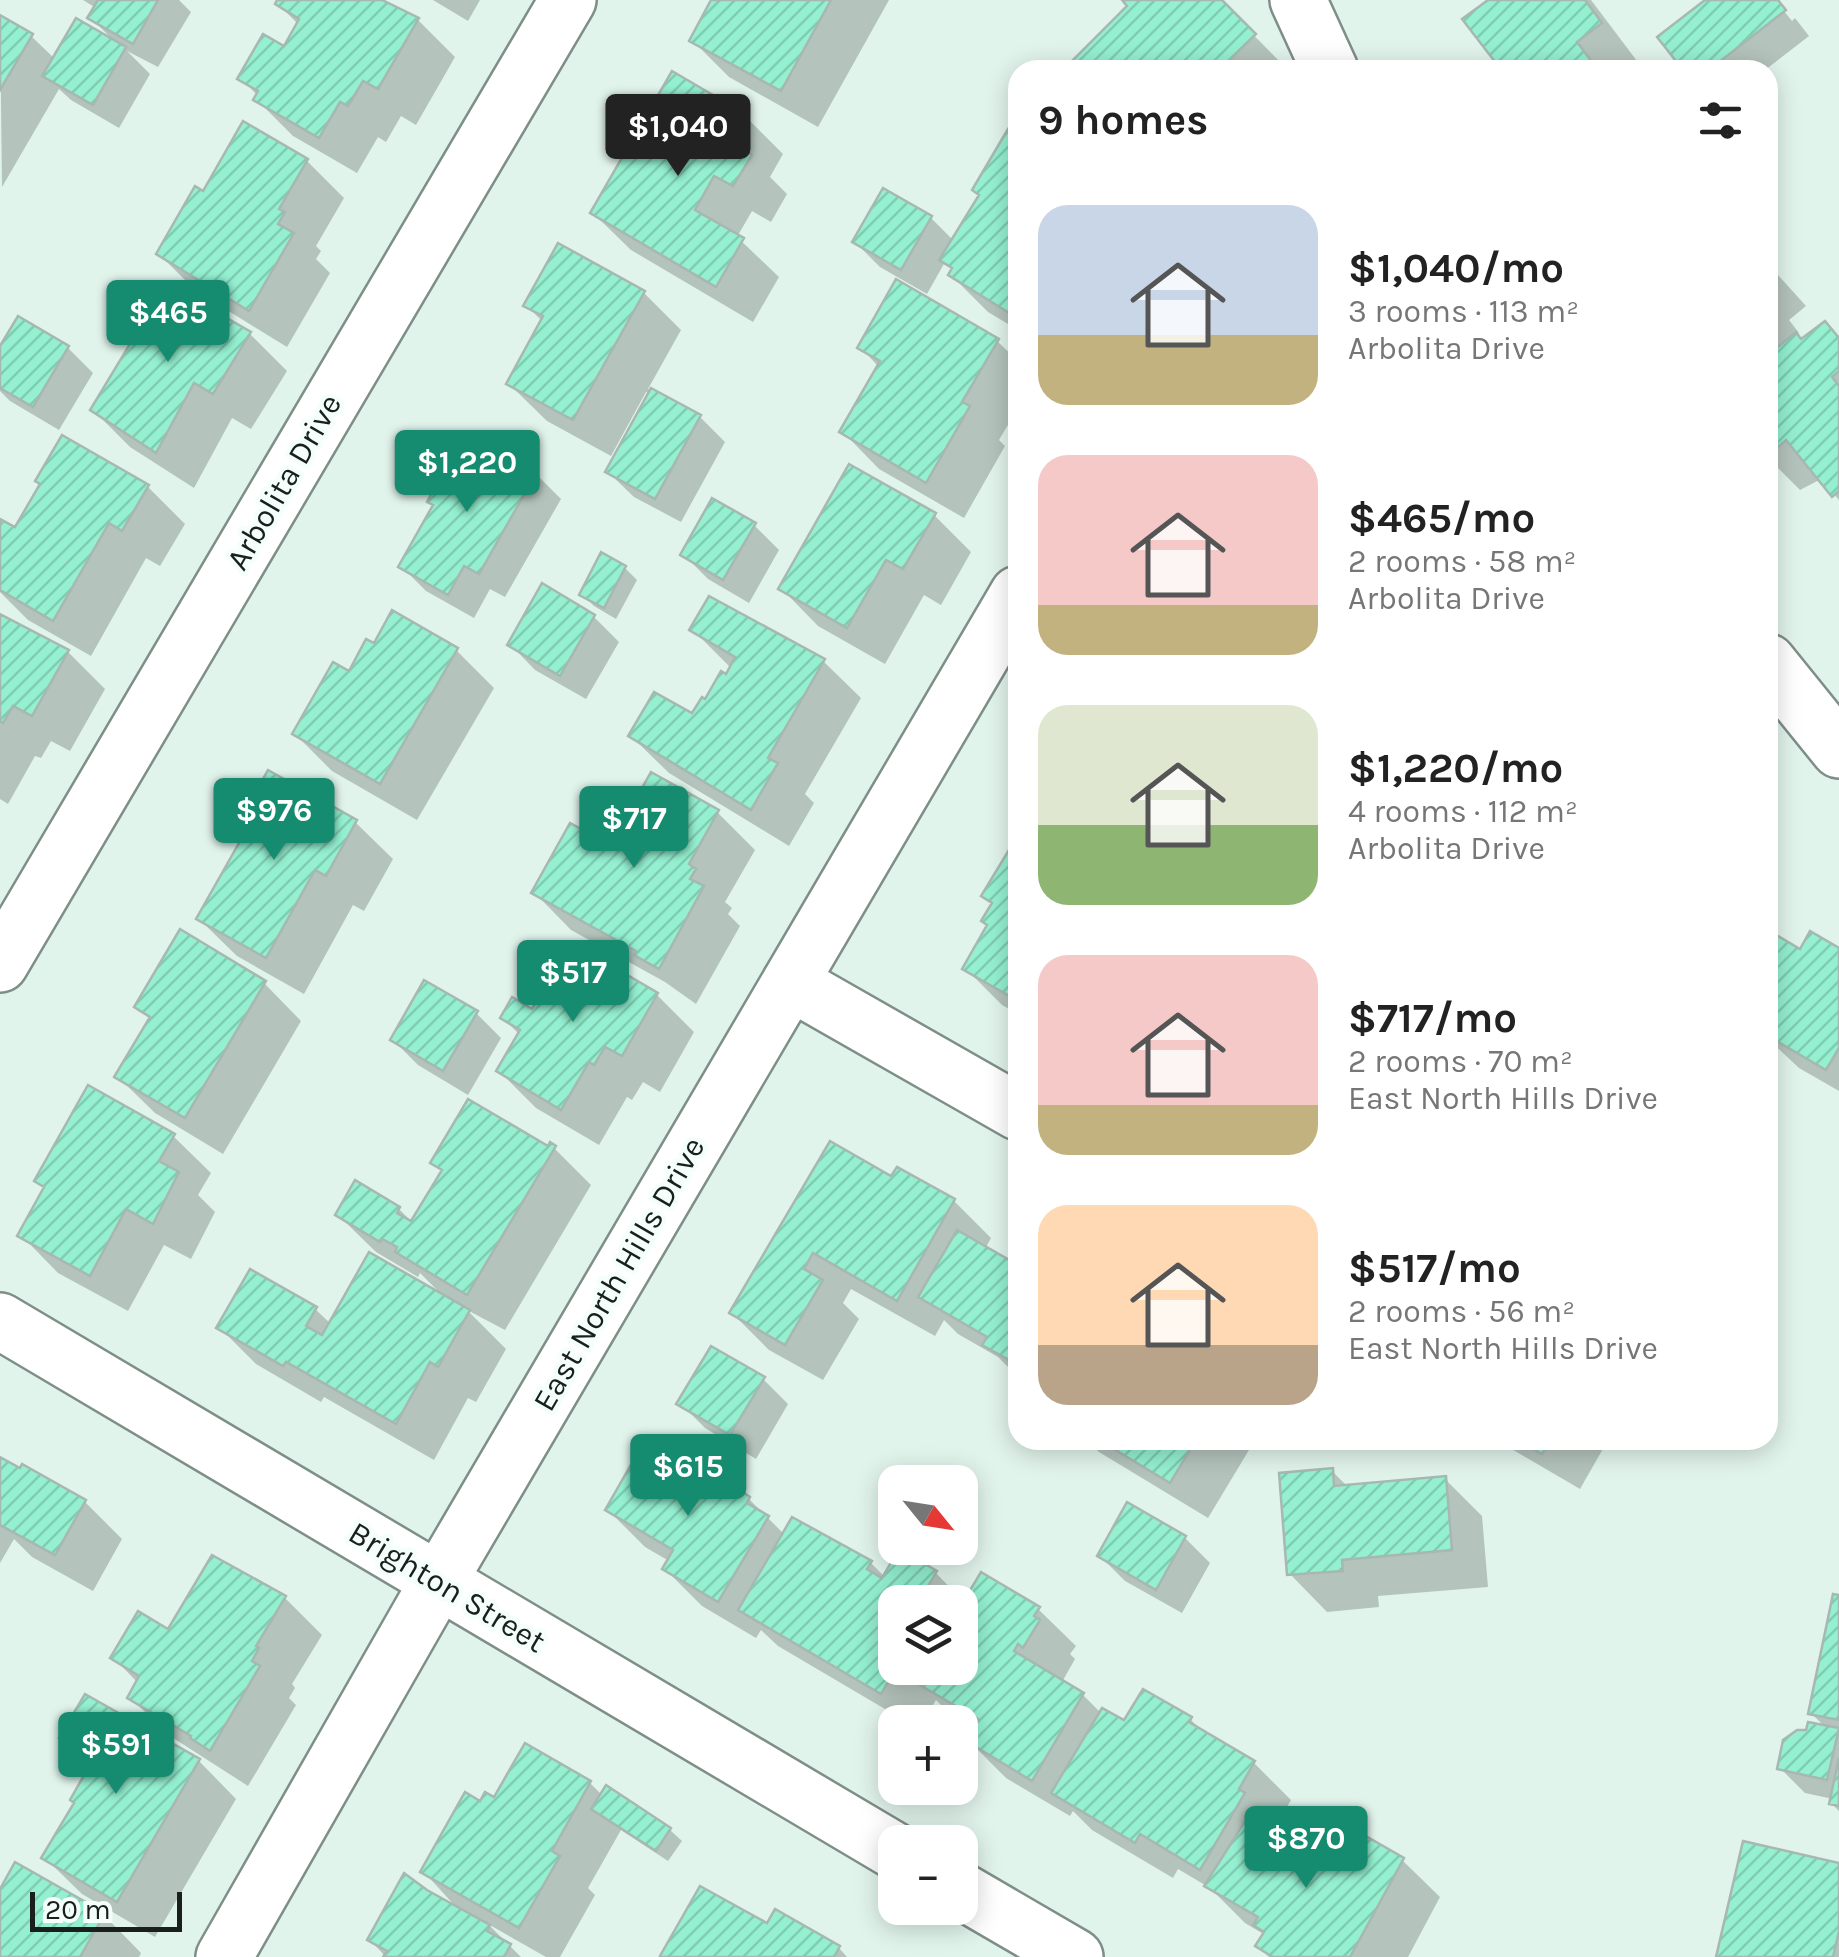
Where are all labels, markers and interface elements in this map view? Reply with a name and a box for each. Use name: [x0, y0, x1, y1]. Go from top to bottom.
icon: filters: [1693, 93, 1748, 148]
pin: $1,040: [597, 94, 759, 179]
text: 9 homes: [1038, 95, 1208, 145]
text: $1,040: [627, 108, 729, 145]
text: $1,040/mo: [1348, 243, 1564, 293]
icon: home: [1118, 245, 1238, 365]
pin: $465: [109, 280, 227, 365]
text: 3 rooms · 113 m²: [1348, 293, 1579, 330]
text: $465: [128, 294, 208, 331]
text: Arbolita Drive: [1348, 330, 1545, 367]
street label: Arbolita Drive: [219, 387, 349, 577]
pin: $1,220: [386, 430, 548, 515]
text: $1,220: [417, 444, 517, 481]
text: $465/mo: [1348, 493, 1535, 543]
icon: home: [1118, 495, 1238, 615]
text: 2 rooms · 58 m²: [1348, 543, 1576, 580]
text: Arbolita Drive: [1348, 580, 1545, 617]
text: $1,220/mo: [1348, 743, 1563, 793]
icon: home: [1118, 745, 1238, 865]
pin: $976: [215, 778, 333, 863]
pin: $717: [575, 786, 693, 871]
text: $976: [236, 792, 312, 829]
text: 4 rooms · 112 m²: [1348, 793, 1578, 830]
text: $717: [601, 800, 667, 837]
text: Arbolita Drive: [1348, 830, 1545, 867]
pin: $517: [514, 940, 632, 1025]
text: $517: [539, 954, 607, 991]
text: $717/mo: [1348, 993, 1517, 1043]
icon: home: [1118, 995, 1238, 1115]
text: 2 rooms · 70 m²: [1348, 1043, 1573, 1080]
text: East North Hills Drive: [1348, 1080, 1658, 1117]
street label: East North Hills Drive: [525, 1131, 713, 1417]
text: $517/mo: [1348, 1243, 1521, 1293]
icon: home: [1118, 1245, 1238, 1365]
text: 2 rooms · 56 m²: [1348, 1293, 1575, 1330]
text: East North Hills Drive: [1348, 1330, 1658, 1367]
pin: $615: [629, 1434, 747, 1519]
text: $615: [652, 1448, 724, 1485]
north arrow: [878, 1465, 978, 1565]
map controls: [878, 1465, 978, 1925]
street label: Brighton Street: [342, 1514, 552, 1660]
button: layers: [878, 1585, 978, 1685]
button: +: [878, 1705, 978, 1805]
pin: $591: [57, 1712, 175, 1797]
text: $591: [80, 1726, 152, 1763]
pin: $870: [1247, 1806, 1365, 1891]
text: $870: [1267, 1820, 1345, 1857]
button: −: [878, 1825, 978, 1925]
scale bar: [30, 1887, 182, 1932]
text: 20 m: [45, 1893, 111, 1926]

